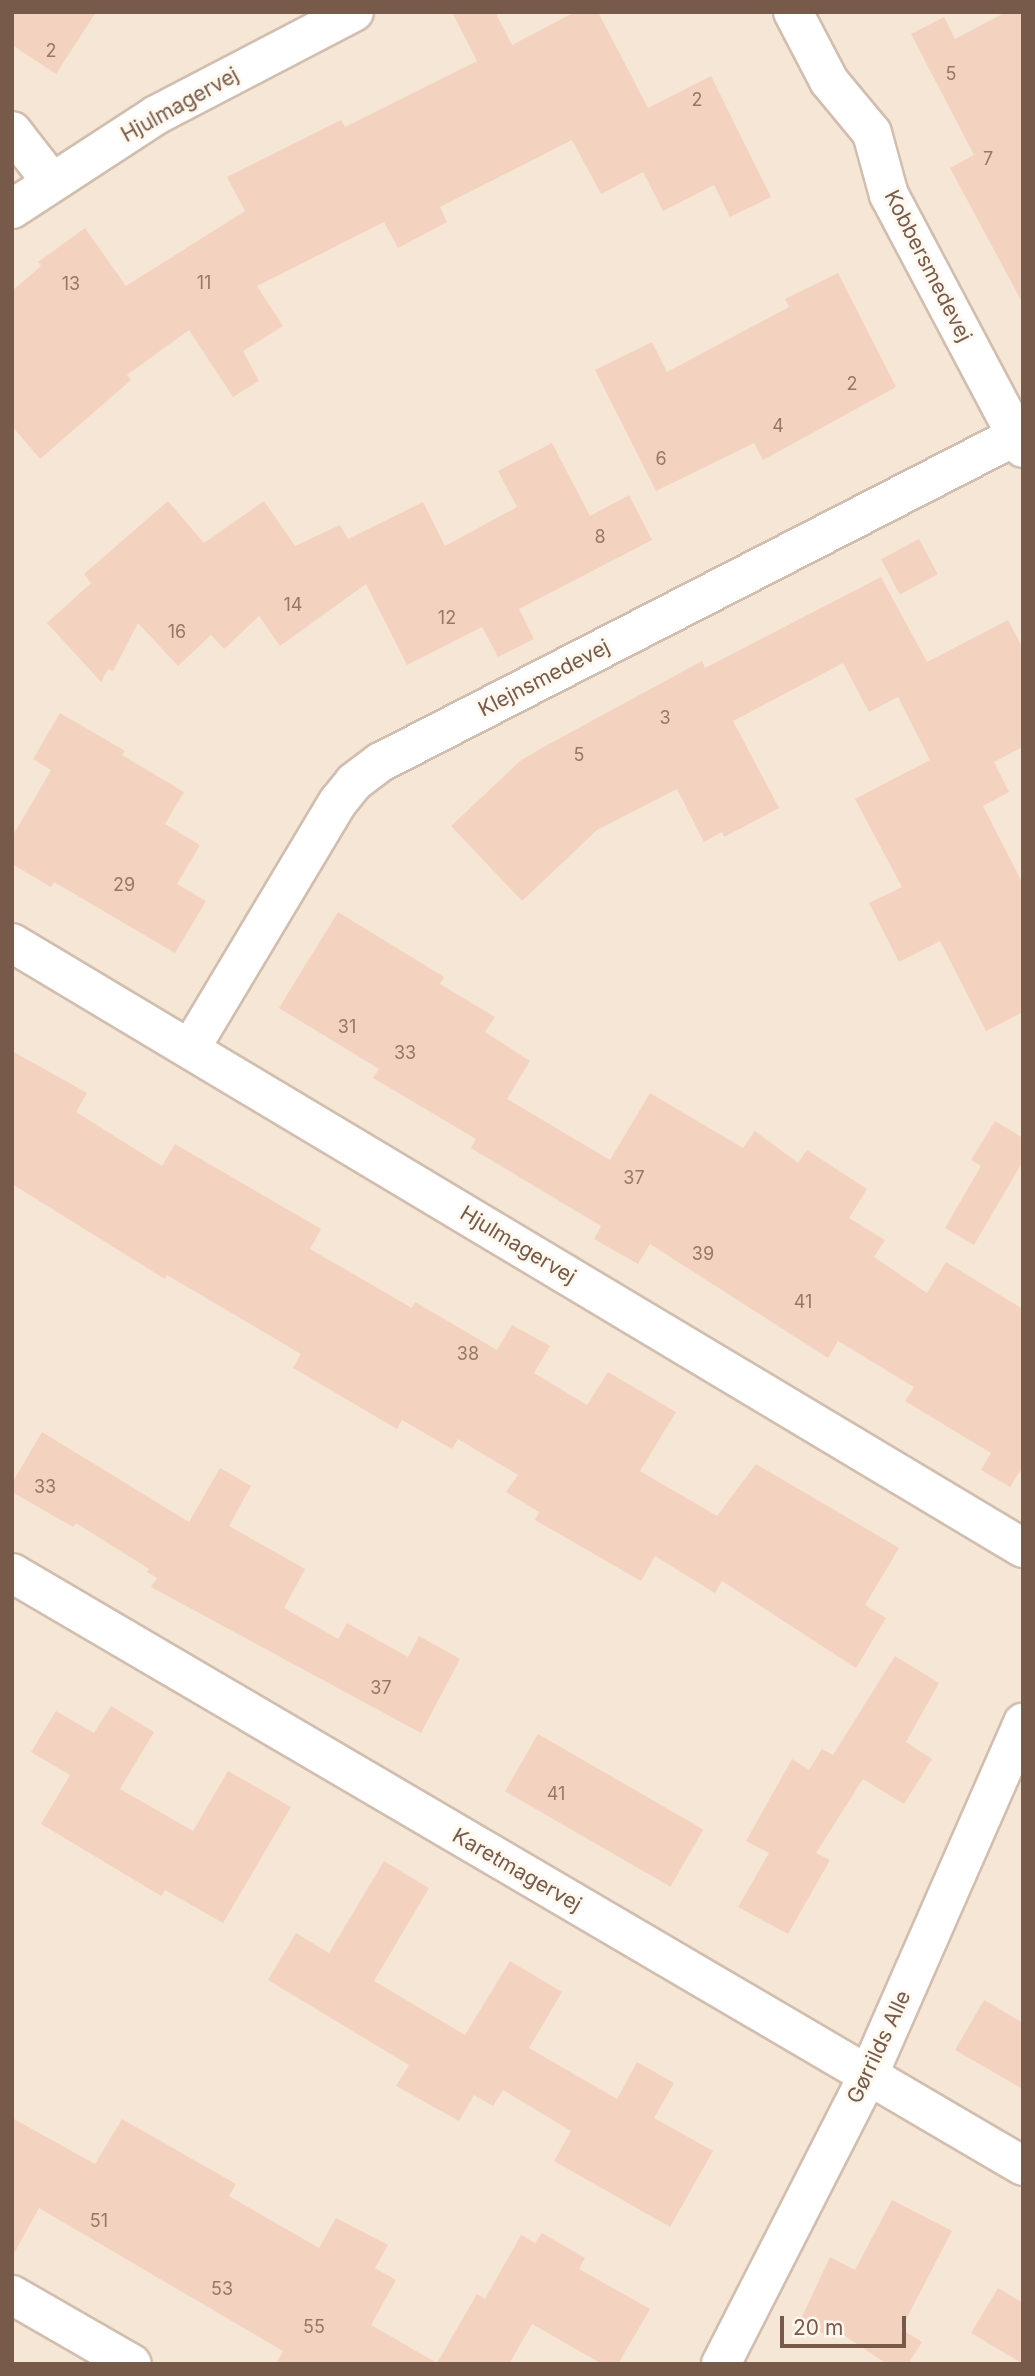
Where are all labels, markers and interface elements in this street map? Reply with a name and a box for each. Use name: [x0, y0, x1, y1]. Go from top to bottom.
house number: 2: [46, 40, 56, 62]
street label: Hjulmagervej: [117, 62, 243, 148]
house number: 5: [946, 63, 956, 85]
house number: 2: [692, 89, 702, 111]
house number: 7: [983, 148, 993, 170]
street label: Kobbersmedevej: [879, 186, 977, 346]
house number: 11: [197, 272, 211, 294]
house number: 13: [62, 273, 80, 295]
house number: 2: [847, 373, 857, 395]
house number: 4: [772, 415, 784, 437]
house number: 6: [655, 448, 667, 470]
house number: 8: [594, 526, 606, 548]
house number: 14: [284, 594, 302, 616]
house number: 12: [438, 607, 456, 629]
house number: 16: [168, 621, 186, 643]
street label: Klejnsmedevej: [474, 634, 614, 722]
house number: 3: [659, 707, 671, 729]
house number: 5: [574, 744, 584, 766]
house number: 29: [113, 874, 135, 896]
house number: 31: [338, 1016, 356, 1038]
house number: 33: [394, 1042, 416, 1064]
house number: 37: [623, 1167, 645, 1189]
street label: Hjulmagervej: [456, 1201, 580, 1289]
house number: 39: [692, 1243, 714, 1265]
house number: 41: [794, 1291, 812, 1313]
house number: 38: [457, 1343, 479, 1365]
house number: 33: [34, 1476, 56, 1498]
house number: 37: [370, 1677, 392, 1699]
house number: 41: [547, 1783, 565, 1805]
street label: Karetmagervej: [448, 1823, 586, 1917]
street label: Gørrilds Alle: [842, 1987, 916, 2107]
house number: 51: [90, 2210, 108, 2232]
house number: 53: [211, 2278, 233, 2300]
scale bar: [783, 2302, 909, 2346]
text: 20 m: [793, 2315, 843, 2340]
house number: 55: [303, 2316, 325, 2338]

